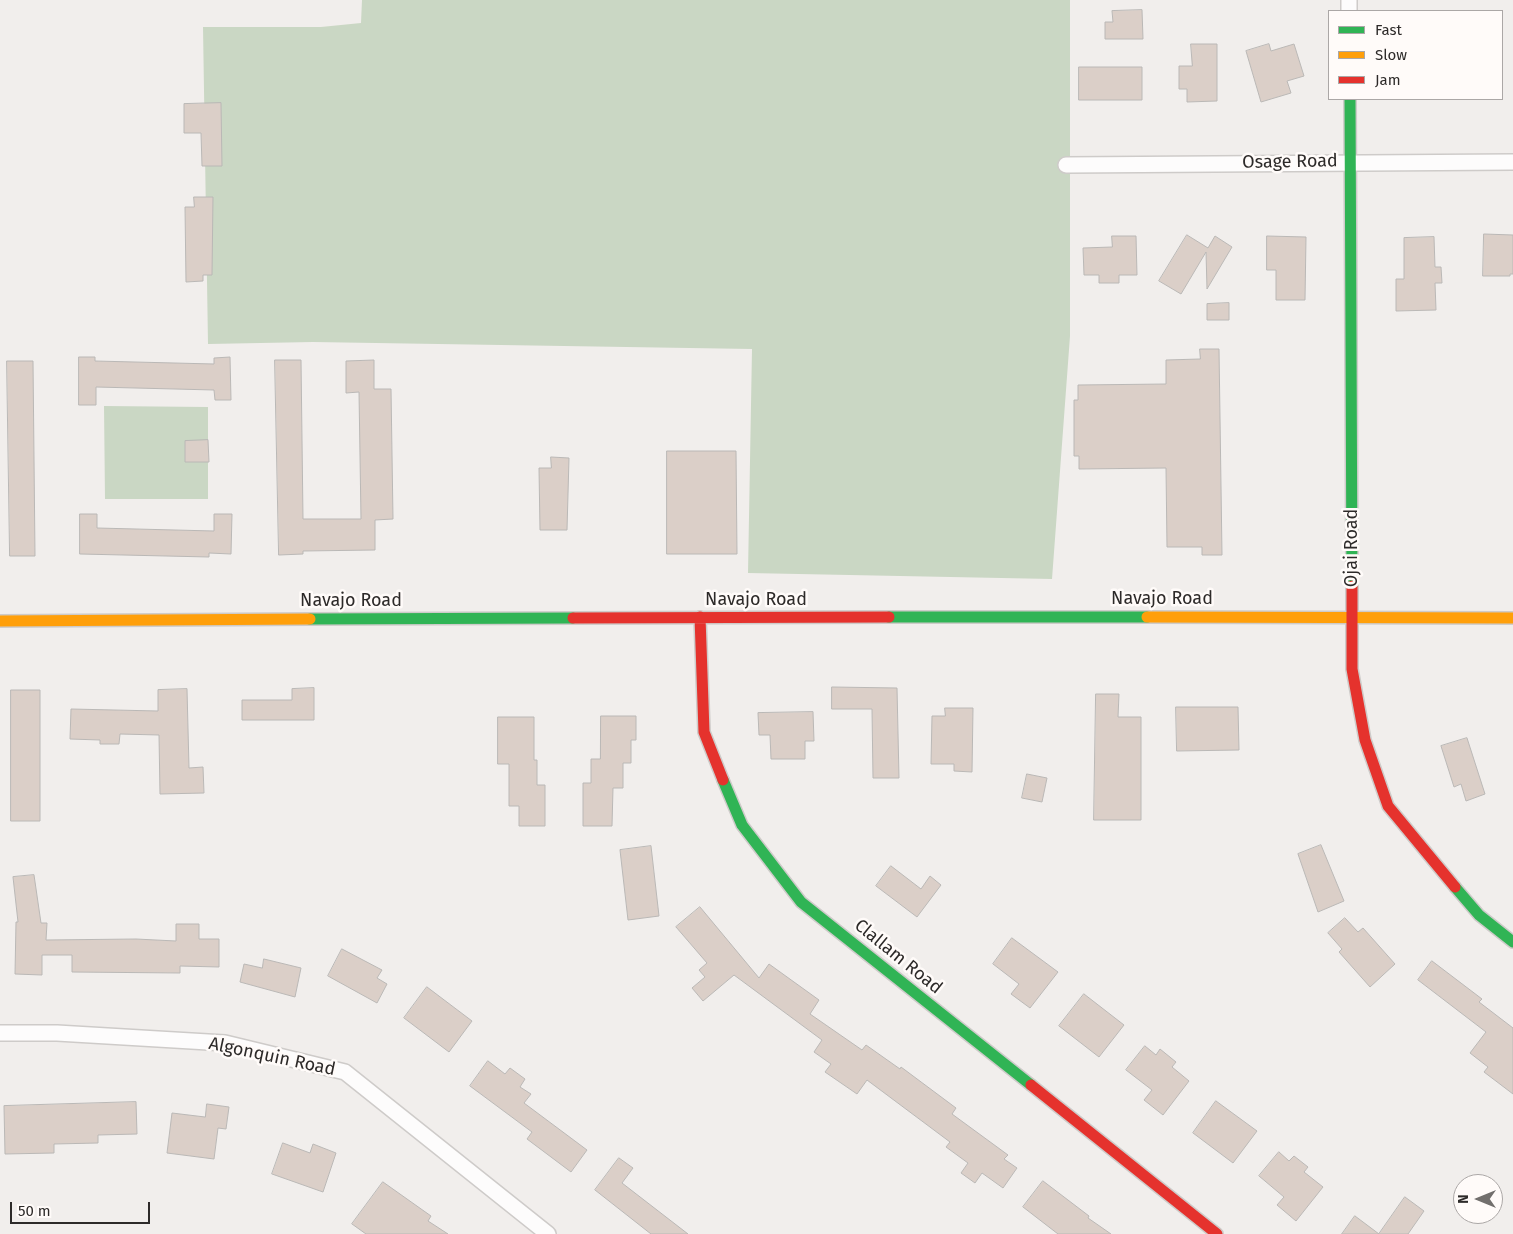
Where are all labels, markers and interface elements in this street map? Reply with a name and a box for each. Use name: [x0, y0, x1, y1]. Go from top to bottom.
legend: [1328, 10, 1503, 100]
text: Fast: [1375, 21, 1402, 39]
text: Slow: [1375, 46, 1407, 64]
text: Jam: [1375, 71, 1401, 89]
street label: Osage Road: [1242, 150, 1338, 174]
street label: Ojai Road: [1341, 509, 1363, 587]
street label: Navajo Road: [1111, 588, 1213, 610]
street label: Navajo Road: [705, 589, 807, 611]
street label: Navajo Road: [300, 590, 402, 612]
street label: Clallam Road: [850, 915, 946, 999]
street label: Algonquin Road: [207, 1033, 337, 1081]
north arrow: [1453, 1174, 1503, 1224]
scale bar: [12, 1192, 152, 1224]
text: N: [1455, 1194, 1472, 1204]
text: 50 m: [18, 1202, 51, 1220]

